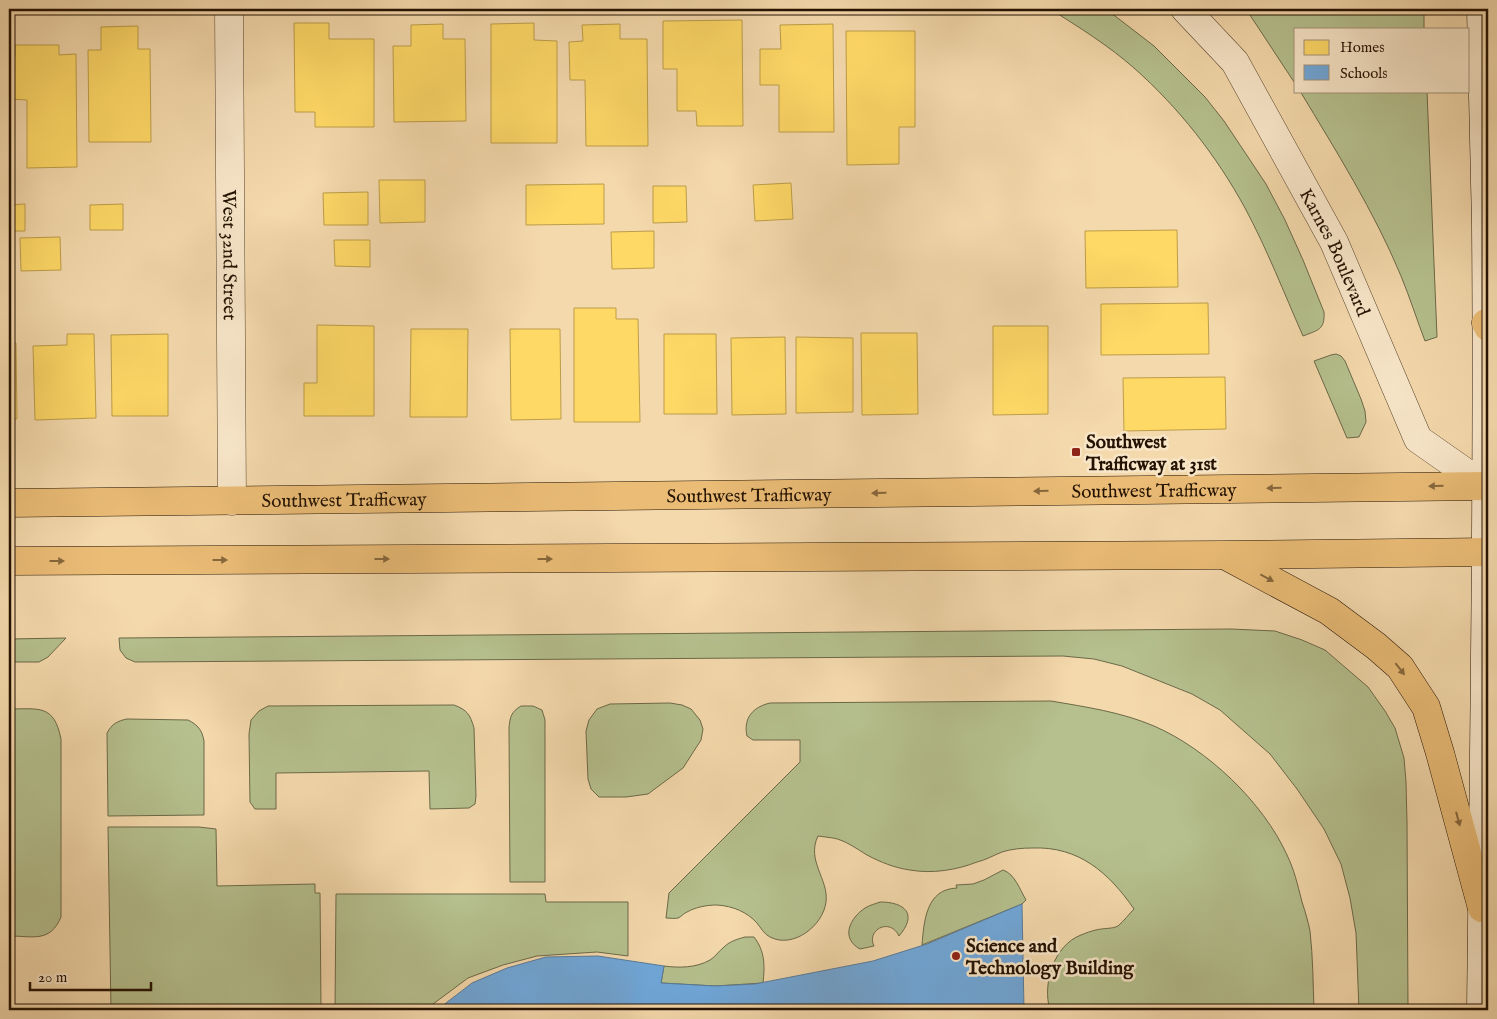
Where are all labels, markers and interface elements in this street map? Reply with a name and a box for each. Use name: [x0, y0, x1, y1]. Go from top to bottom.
legend: [1294, 28, 1470, 92]
text: Homes: [1340, 38, 1384, 57]
text: Schools: [1340, 64, 1388, 83]
street label: Karnes Boulevard: [1293, 185, 1375, 321]
street label: West 32nd Street: [216, 189, 241, 321]
place label: Southwest Trafficway at 31st: [1085, 431, 1217, 477]
marker: Southwest Trafficway at 31st: [1070, 446, 1082, 458]
street label: Southwest Trafficway: [1071, 479, 1237, 505]
one-way arrow: [1428, 483, 1444, 491]
street label: Southwest Trafficway: [666, 484, 832, 509]
one-way arrow: [1266, 485, 1282, 493]
one-way arrow: [1033, 487, 1049, 495]
street label: Southwest Trafficway: [261, 488, 427, 514]
one-way arrow: [871, 489, 887, 497]
one-way arrow: [375, 555, 391, 563]
one-way arrow: [537, 555, 553, 563]
one-way arrow: [212, 556, 228, 564]
one-way arrow: [50, 557, 66, 565]
one-way arrow: [1260, 574, 1275, 582]
one-way arrow: [1395, 662, 1406, 675]
one-way arrow: [1455, 812, 1463, 827]
place label: Science and Technology Building: [965, 935, 1134, 981]
marker: Science and Technology Building: [950, 950, 962, 962]
scale bar: [30, 959, 151, 991]
text: 20 m: [38, 968, 68, 987]

